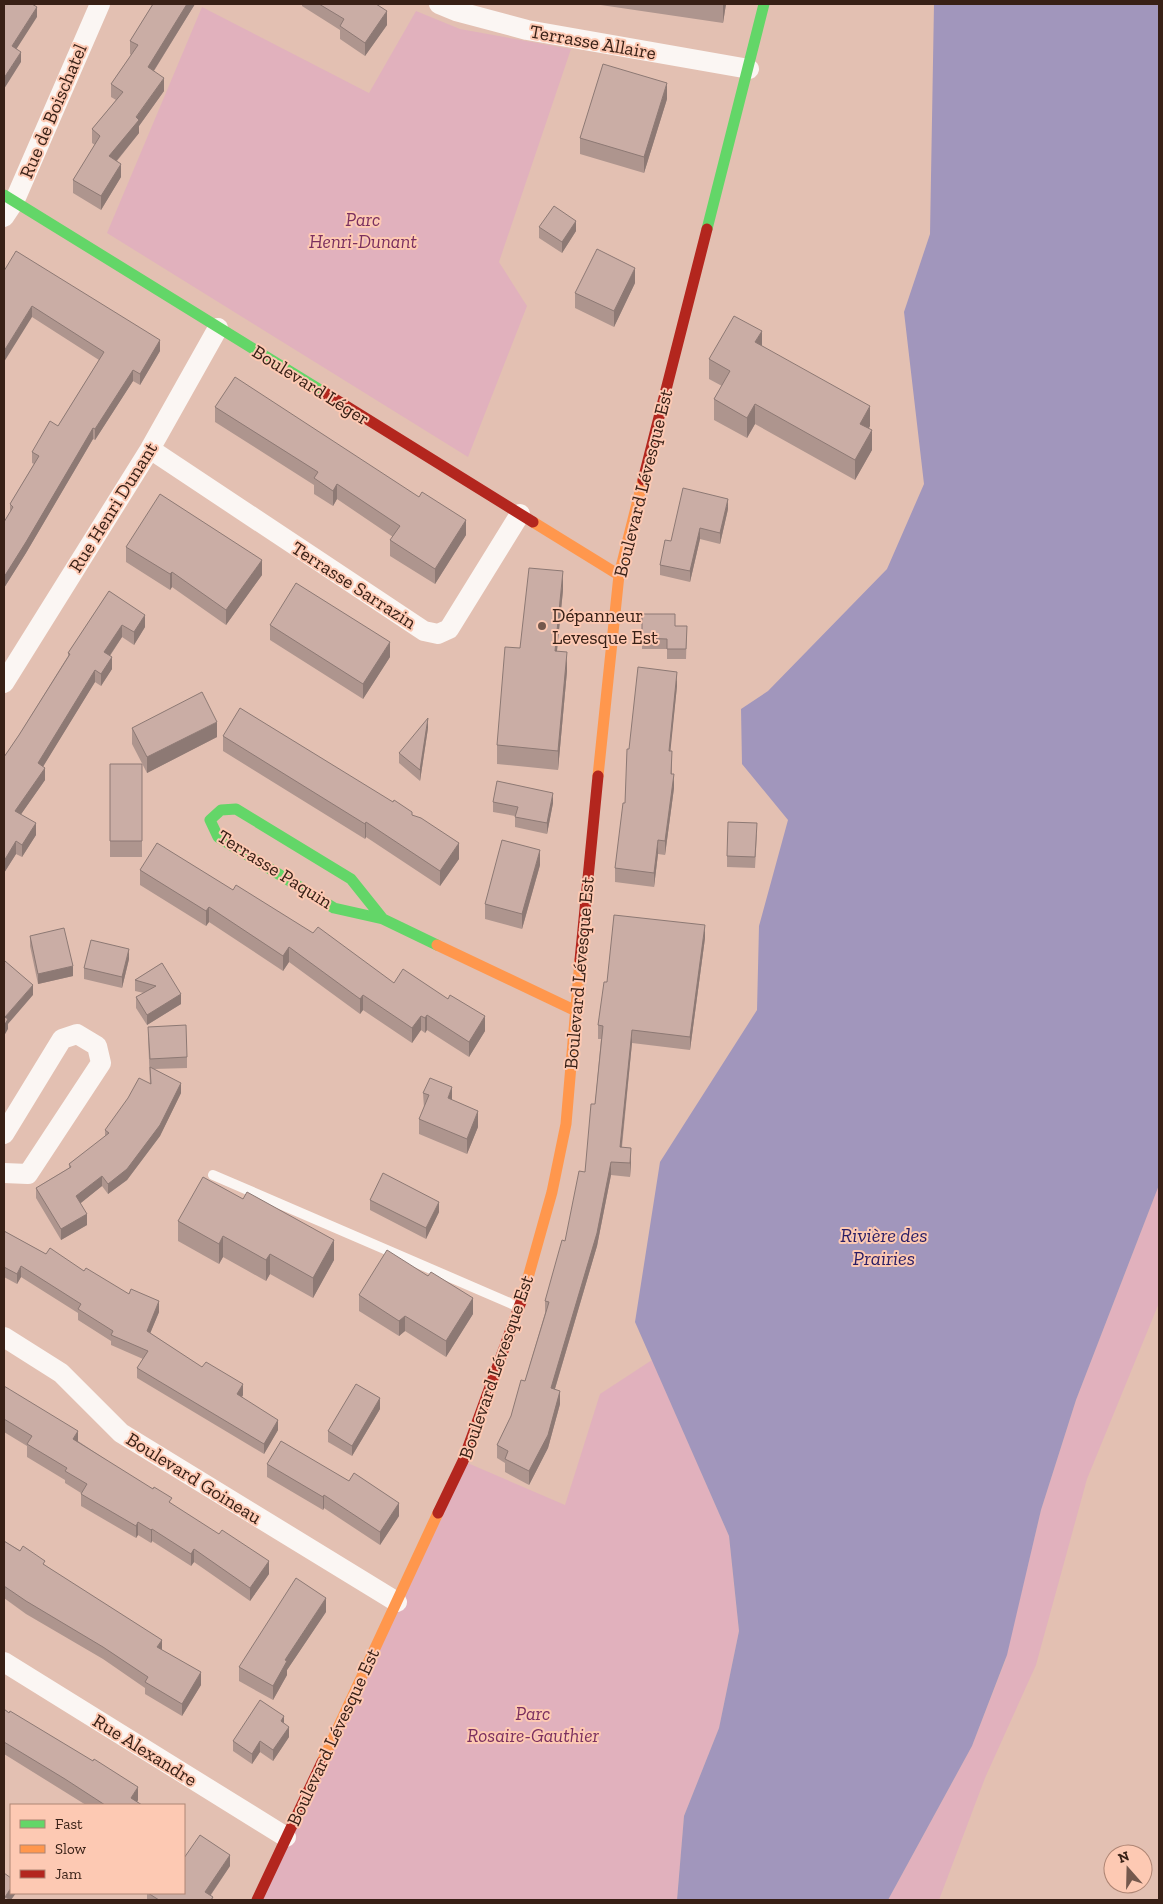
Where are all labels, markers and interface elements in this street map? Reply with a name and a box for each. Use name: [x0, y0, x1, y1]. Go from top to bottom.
street label: Terrasse Allaire: [528, 20, 658, 64]
street label: Rue de Boischatel: [14, 40, 92, 182]
park label: Parc Henri-Dunant: [309, 208, 417, 253]
street label: Boulevard Léger: [248, 340, 374, 430]
street label: Boulevard Lévesque Est: [608, 386, 678, 580]
street label: Rue Henri Dunant: [64, 438, 162, 576]
street label: Terrasse Sarrazin: [287, 536, 421, 634]
place label: Dépanneur Levesque Est: [552, 604, 658, 649]
marker: Dépanneur Levesque Est: [536, 620, 548, 632]
street label: Terrasse Paquin: [213, 824, 337, 914]
street label: Boulevard Lévesque Est: [559, 876, 599, 1070]
water label: Rivière des Prairies: [840, 1223, 928, 1270]
street label: Boulevard Lévesque Est: [454, 1272, 538, 1462]
street label: Boulevard Goineau: [122, 1427, 266, 1529]
street label: Boulevard Lévesque Est: [282, 1645, 384, 1829]
park label: Parc Rosaire-Gauthier: [467, 1702, 599, 1747]
street label: Rue Alexandre: [89, 1709, 201, 1791]
legend: [10, 1804, 185, 1894]
text: Fast: [55, 1815, 83, 1833]
text: Slow: [55, 1840, 87, 1858]
north arrow: [1103, 1844, 1153, 1894]
text: N: [1116, 1847, 1132, 1867]
text: Jam: [55, 1865, 82, 1883]

